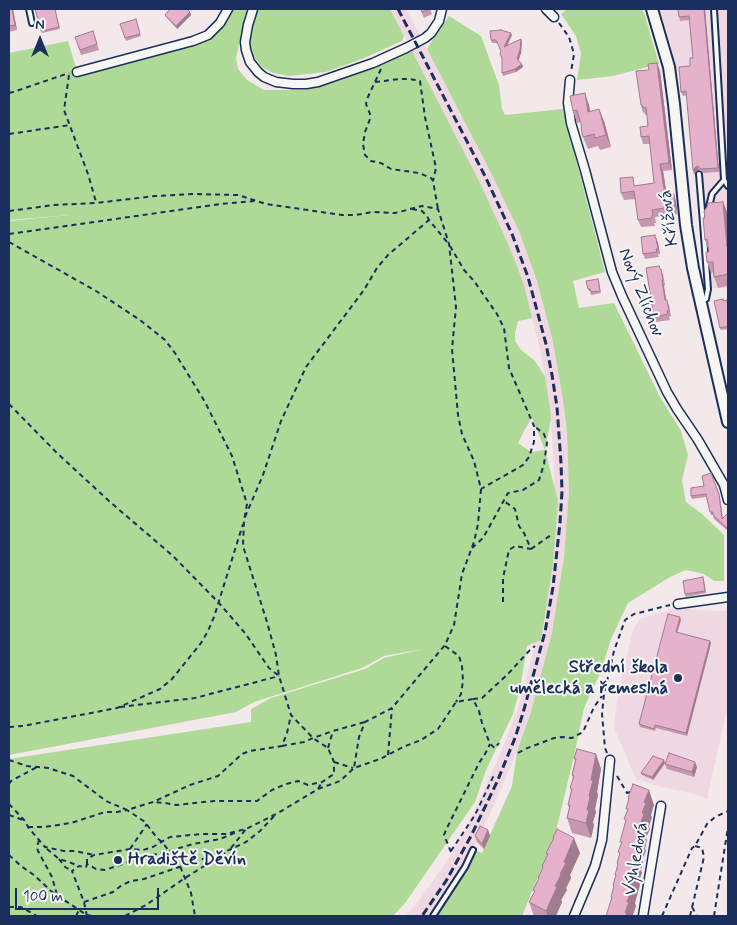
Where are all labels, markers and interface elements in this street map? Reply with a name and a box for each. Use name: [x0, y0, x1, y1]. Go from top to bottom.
north arrow: [15, 15, 65, 65]
text: N: [35, 16, 45, 34]
street label: Křížová: [656, 188, 684, 248]
street label: Nový Zlíchov: [612, 245, 668, 341]
place label: Střední škola umělecká a řemeslná: [510, 657, 668, 700]
marker: Střední škola umělecká a řemeslná: [672, 672, 684, 684]
street label: Výhledová: [620, 821, 654, 897]
place label: Hradiště Děvín: [128, 849, 246, 871]
marker: Hradiště Děvín: [112, 854, 124, 866]
scale bar: [18, 878, 161, 910]
text: 100 m: [23, 887, 63, 907]

